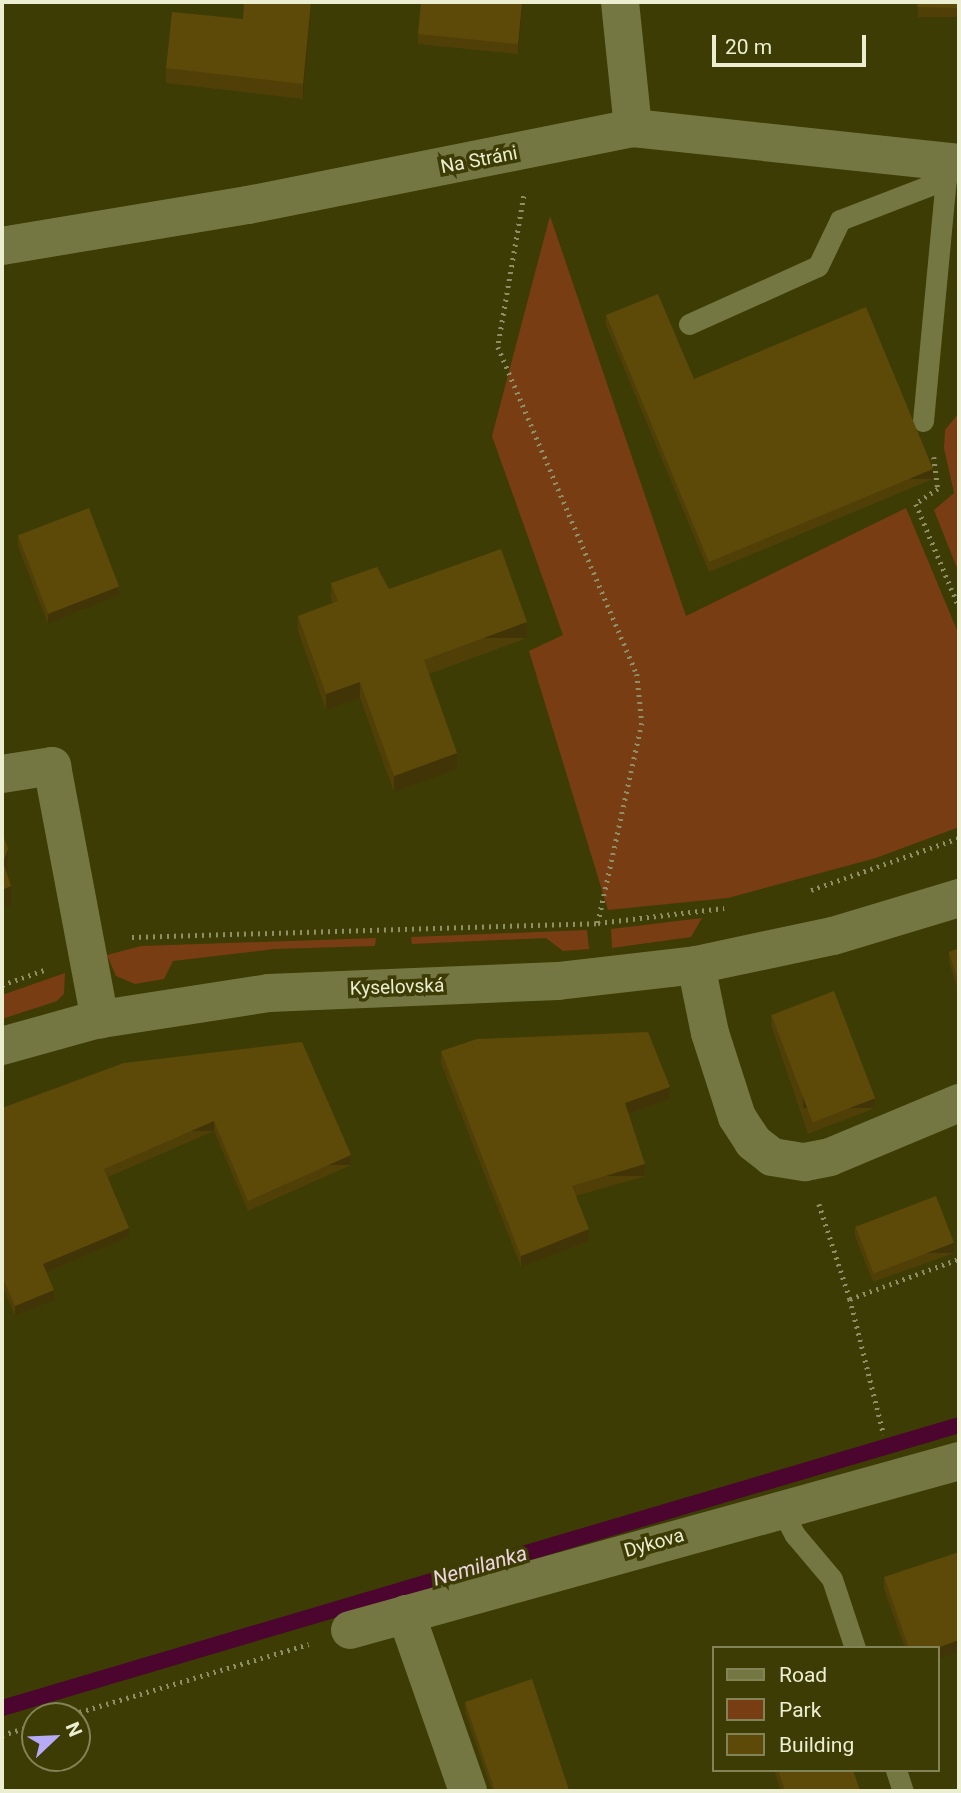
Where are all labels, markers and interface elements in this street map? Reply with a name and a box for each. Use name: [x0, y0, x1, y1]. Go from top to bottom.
scale bar: [716, 21, 870, 65]
text: 20 m: [725, 35, 772, 59]
street label: Na Stráni: [439, 141, 519, 179]
street label: Kyselovská: [349, 974, 445, 1000]
street label: Dykova: [621, 1524, 687, 1562]
water label: Nemilanka: [430, 1541, 530, 1591]
legend: [712, 1646, 940, 1772]
text: Road: [779, 1663, 827, 1687]
text: Park: [779, 1698, 821, 1722]
north arrow: [21, 1702, 91, 1772]
text: N: [61, 1719, 87, 1740]
text: Building: [779, 1733, 854, 1757]

